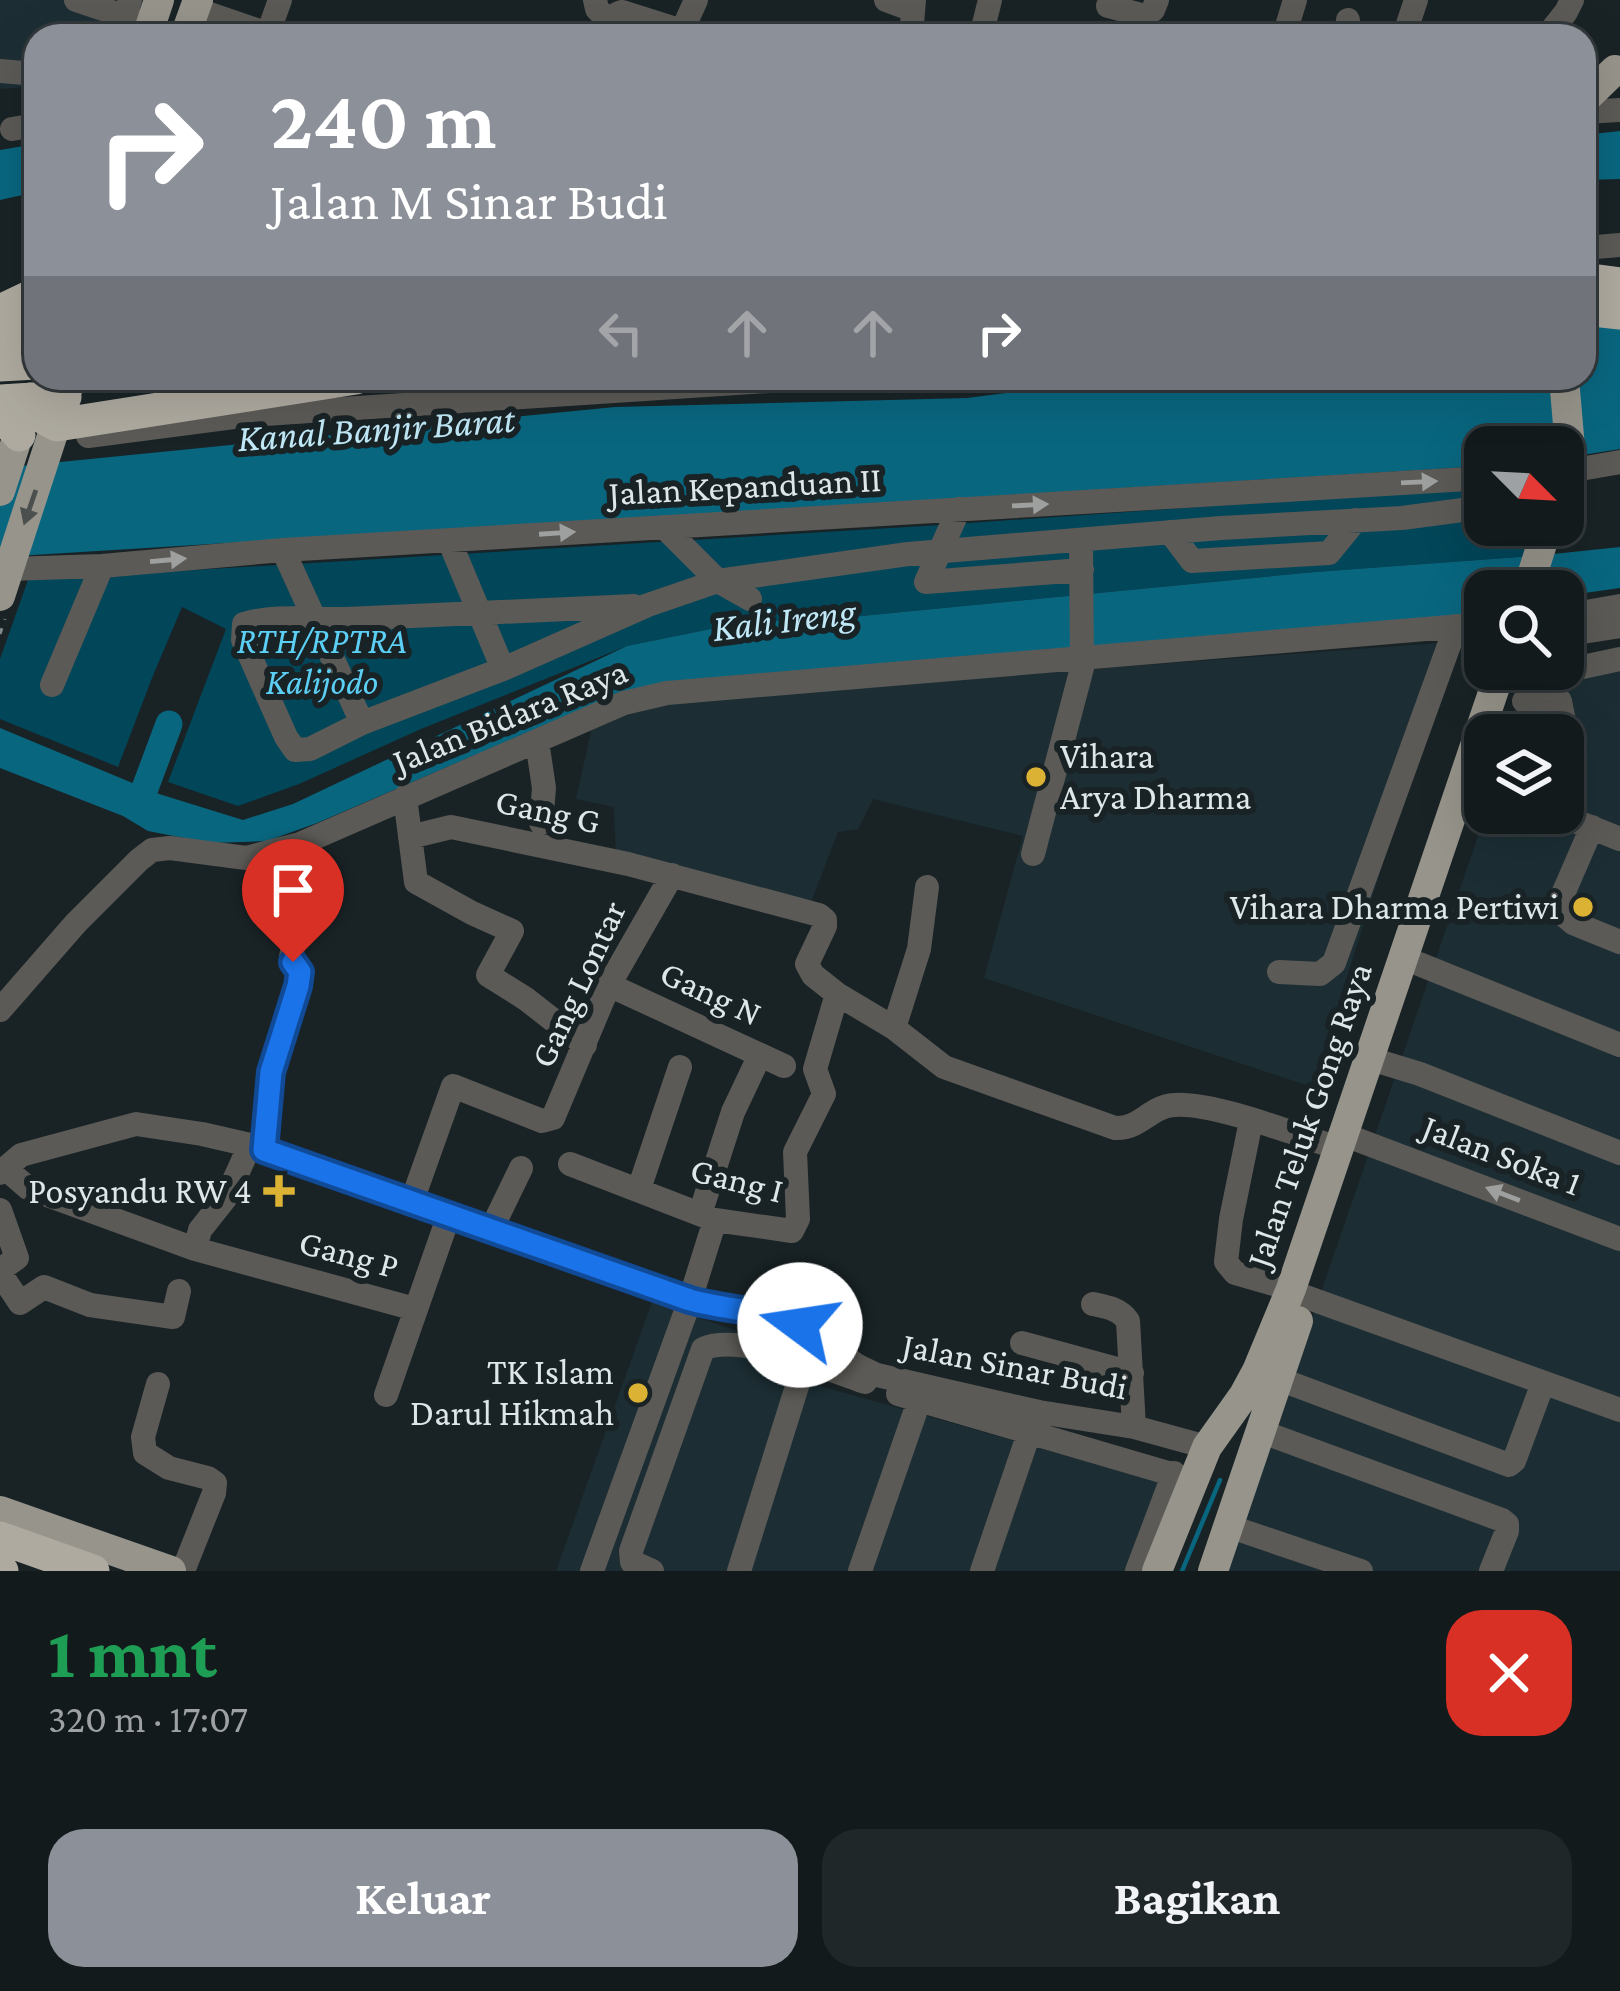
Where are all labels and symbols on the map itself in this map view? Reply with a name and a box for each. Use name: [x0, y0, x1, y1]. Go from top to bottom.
water label: Kanal Banjir Barat: [236, 397, 517, 460]
north arrow: [1464, 426, 1584, 546]
street label: Jalan Kepanduan II: [605, 459, 882, 513]
one-way arrow: [1401, 473, 1438, 492]
one-way arrow: [20, 489, 38, 525]
one-way arrow: [1012, 495, 1050, 514]
one-way arrow: [539, 524, 576, 543]
one-way arrow: [150, 550, 187, 569]
water label: Kali Ireng: [710, 589, 860, 650]
park label: RTH/RPTRA Kalijodo: [237, 621, 407, 703]
street label: Jalan Bidara Raya: [384, 651, 633, 782]
place label: Vihara Arya Dharma: [1060, 736, 1251, 817]
marker: Vihara Arya Dharma: [1023, 764, 1049, 790]
street label: Gang G: [492, 780, 604, 842]
pin: [242, 839, 344, 962]
place label: Vihara Dharma Pertiwi: [1230, 887, 1559, 927]
street label: Gang Lontar: [522, 894, 634, 1074]
marker: Vihara Dharma Pertiwi: [1570, 894, 1596, 920]
street label: Gang N: [654, 952, 768, 1034]
street label: Jalan Teluk Gong Raya: [1237, 958, 1380, 1275]
street label: Jalan Soka 1: [1414, 1105, 1587, 1204]
street label: Gang I: [687, 1149, 787, 1211]
place label: Posyandu RW 4: [28, 1171, 252, 1211]
marker: Posyandu RW 4: [263, 1175, 295, 1207]
one-way arrow: [1485, 1184, 1521, 1203]
street label: Gang P: [295, 1222, 403, 1286]
position arrow: [737, 1262, 863, 1388]
street label: Jalan Sinar Budi: [896, 1324, 1131, 1407]
place label: TK Islam Darul Hikmah: [410, 1352, 614, 1433]
marker: TK Islam Darul Hikmah: [625, 1380, 651, 1406]

